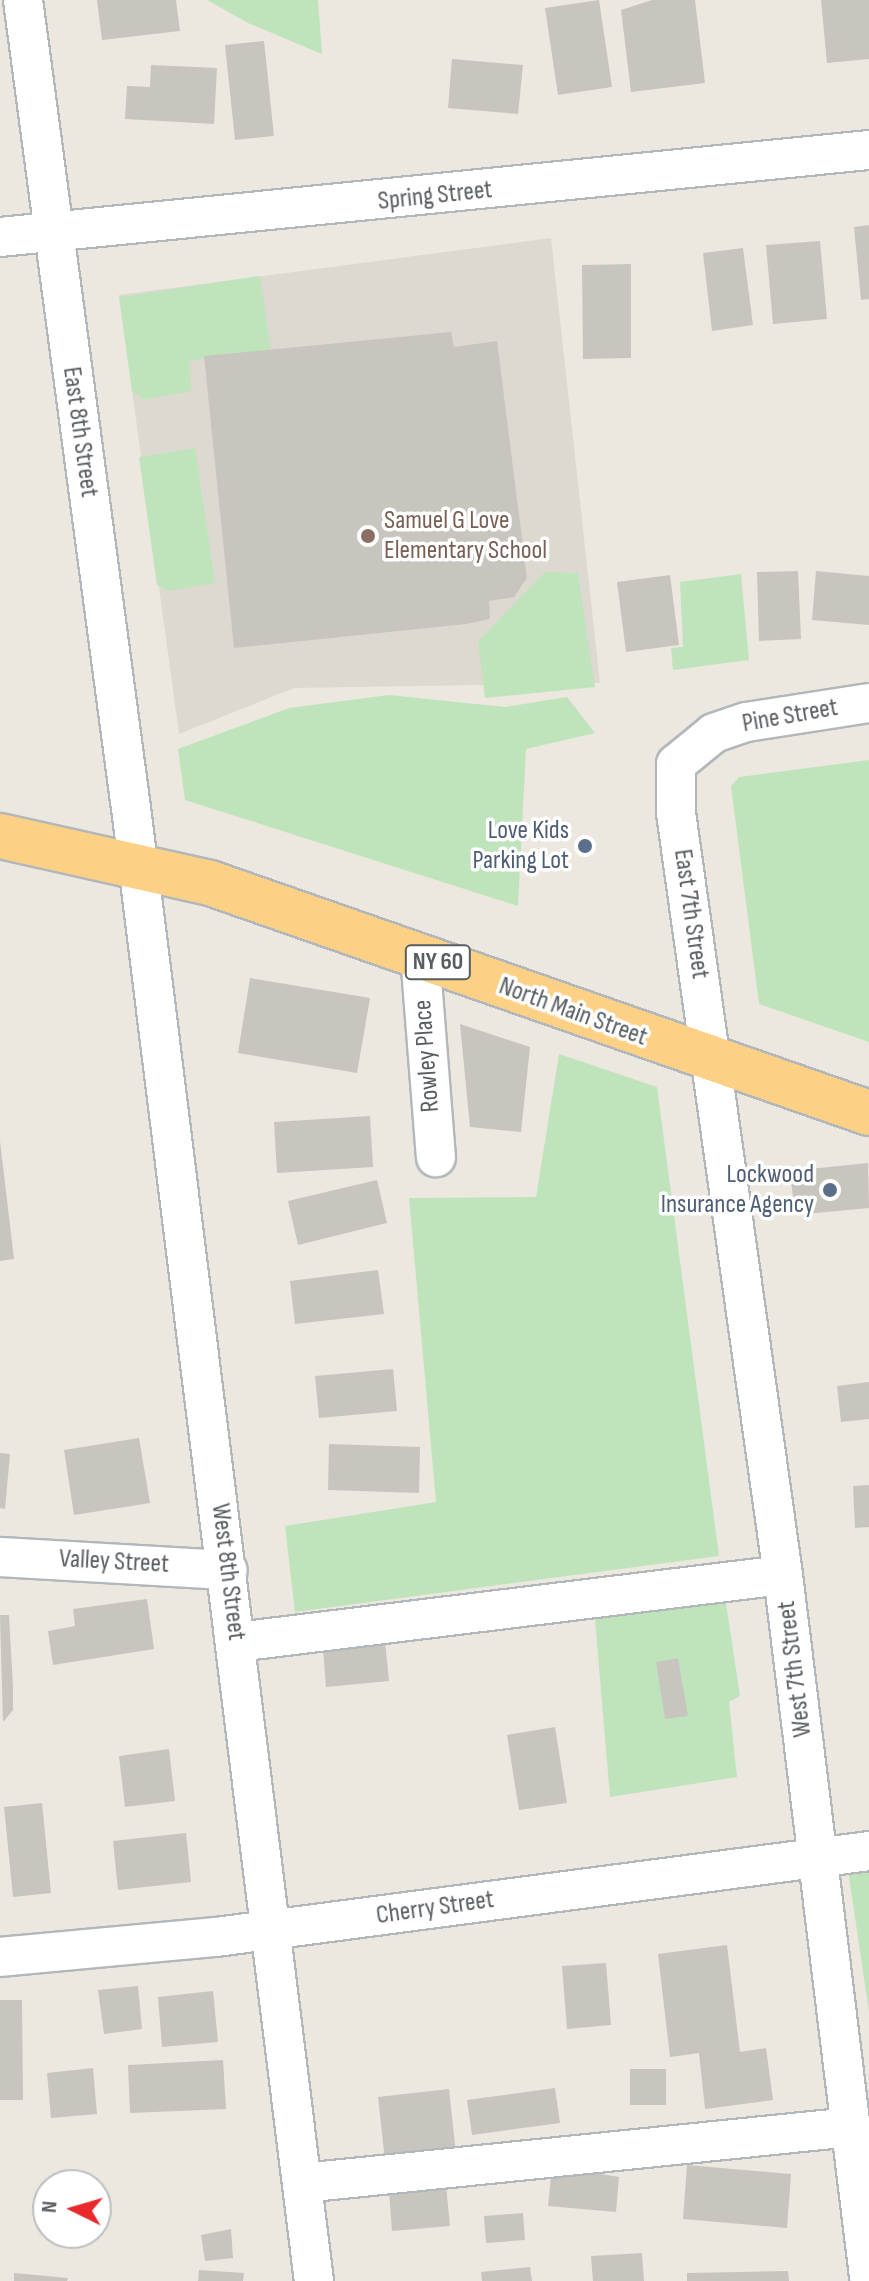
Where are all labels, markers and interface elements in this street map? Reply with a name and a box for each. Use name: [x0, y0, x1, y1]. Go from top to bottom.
street label: Spring Street: [376, 174, 494, 218]
street label: East 8th Street: [55, 365, 105, 499]
place label: Samuel G Love Elementary School: [384, 505, 547, 566]
marker: Samuel G Love Elementary School: [359, 527, 377, 545]
street label: Pine Street: [740, 692, 840, 740]
place label: Love Kids Parking Lot: [472, 815, 569, 876]
marker: Love Kids Parking Lot: [576, 837, 594, 855]
street label: East 7th Street: [666, 847, 716, 981]
road number: NY 60: [404, 942, 472, 982]
street label: North Main Street: [495, 971, 651, 1053]
street label: Rowley Place: [408, 999, 446, 1113]
place label: Lockwood Insurance Agency: [661, 1159, 814, 1220]
marker: Lockwood Insurance Agency: [821, 1181, 839, 1199]
street label: West 8th Street: [204, 1502, 252, 1642]
street label: Valley Street: [58, 1544, 170, 1580]
street label: West 7th Street: [771, 1599, 819, 1739]
street label: Cherry Street: [374, 1884, 496, 1932]
north arrow: [32, 2169, 112, 2249]
text: N: [36, 2200, 64, 2214]

